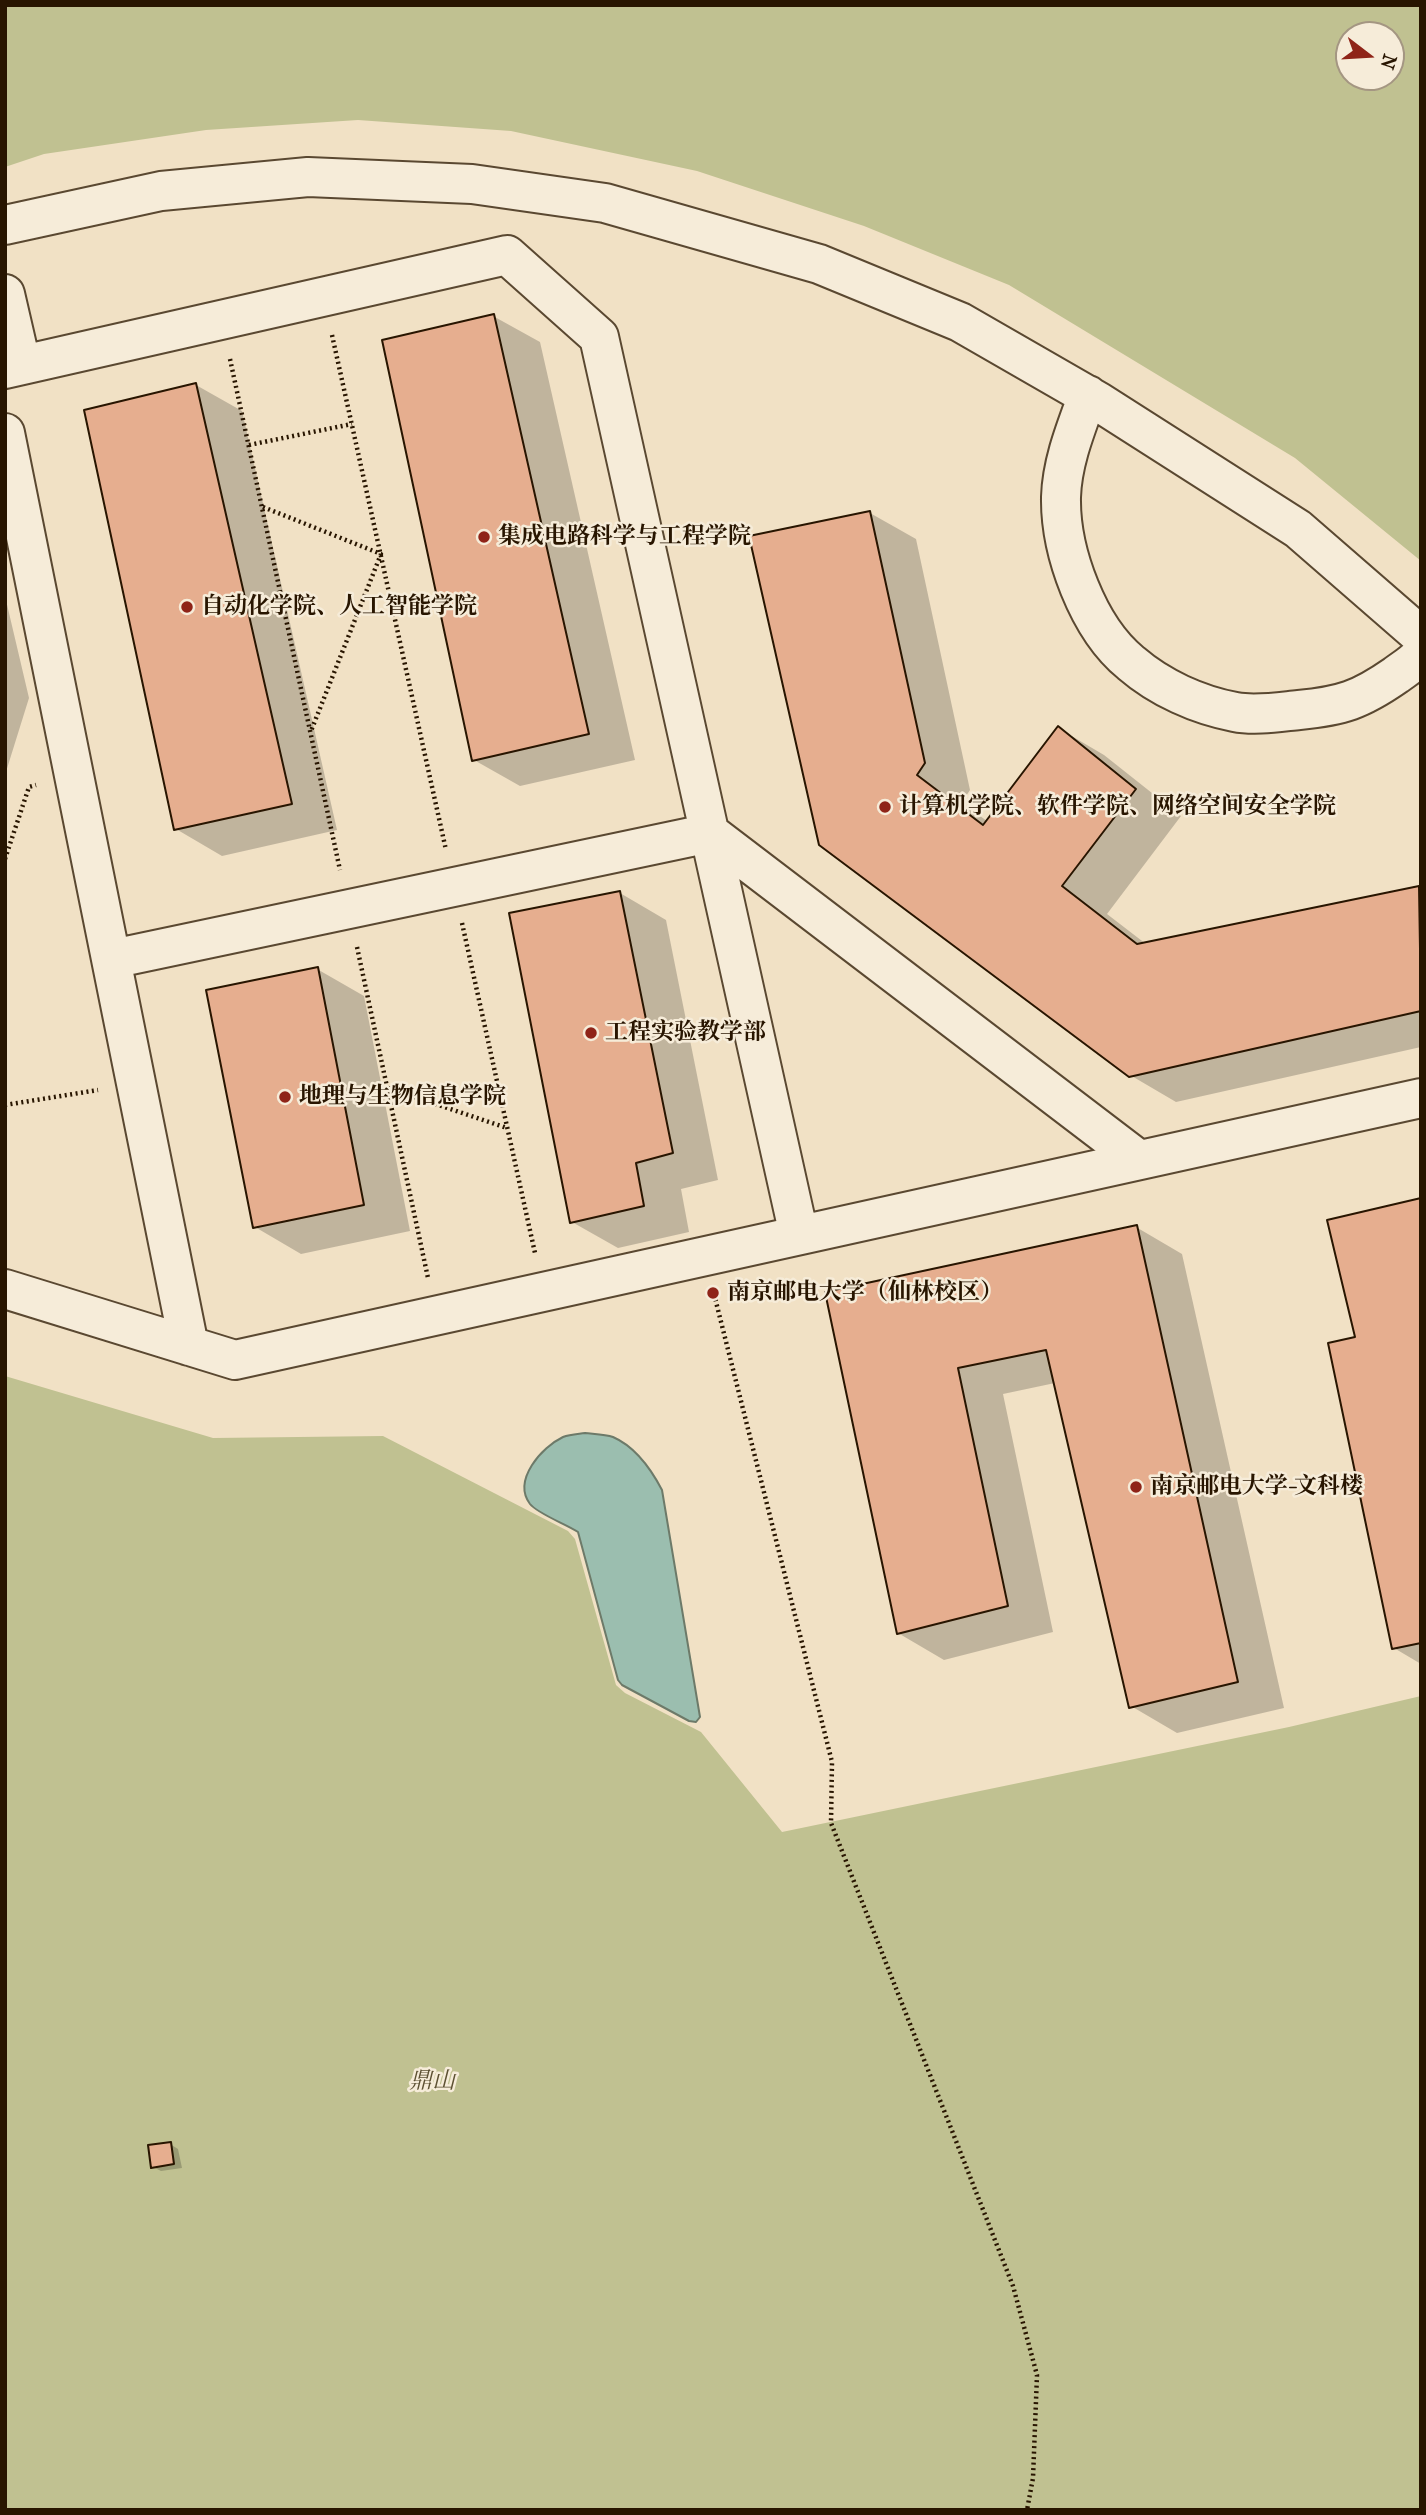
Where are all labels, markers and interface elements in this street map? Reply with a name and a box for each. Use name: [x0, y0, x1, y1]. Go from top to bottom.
north arrow: [1335, 21, 1405, 91]
text: N: [1376, 51, 1401, 72]
place label: 集成电路科学与工程学院: [498, 523, 751, 551]
marker: 集成电路科学与工程学院: [476, 529, 492, 545]
place label: 自动化学院、人工智能学院: [201, 593, 477, 621]
marker: 自动化学院、人工智能学院: [179, 599, 195, 615]
place label: 计算机学院、软件学院、网络空间安全学院: [899, 793, 1336, 821]
marker: 计算机学院、软件学院、网络空间安全学院: [877, 799, 893, 815]
place label: 工程实验教学部: [605, 1019, 766, 1047]
marker: 工程实验教学部: [583, 1025, 599, 1041]
place label: 地理与生物信息学院: [299, 1083, 506, 1111]
marker: 地理与生物信息学院: [277, 1089, 293, 1105]
place label: 南京邮电大学（仙林校区）: [727, 1279, 1003, 1307]
marker: 南京邮电大学（仙林校区）: [705, 1285, 721, 1301]
place label: 南京邮电大学-文科楼: [1150, 1473, 1363, 1501]
marker: 南京邮电大学-文科楼: [1128, 1479, 1144, 1495]
park label: 鼎山: [409, 2068, 455, 2096]

